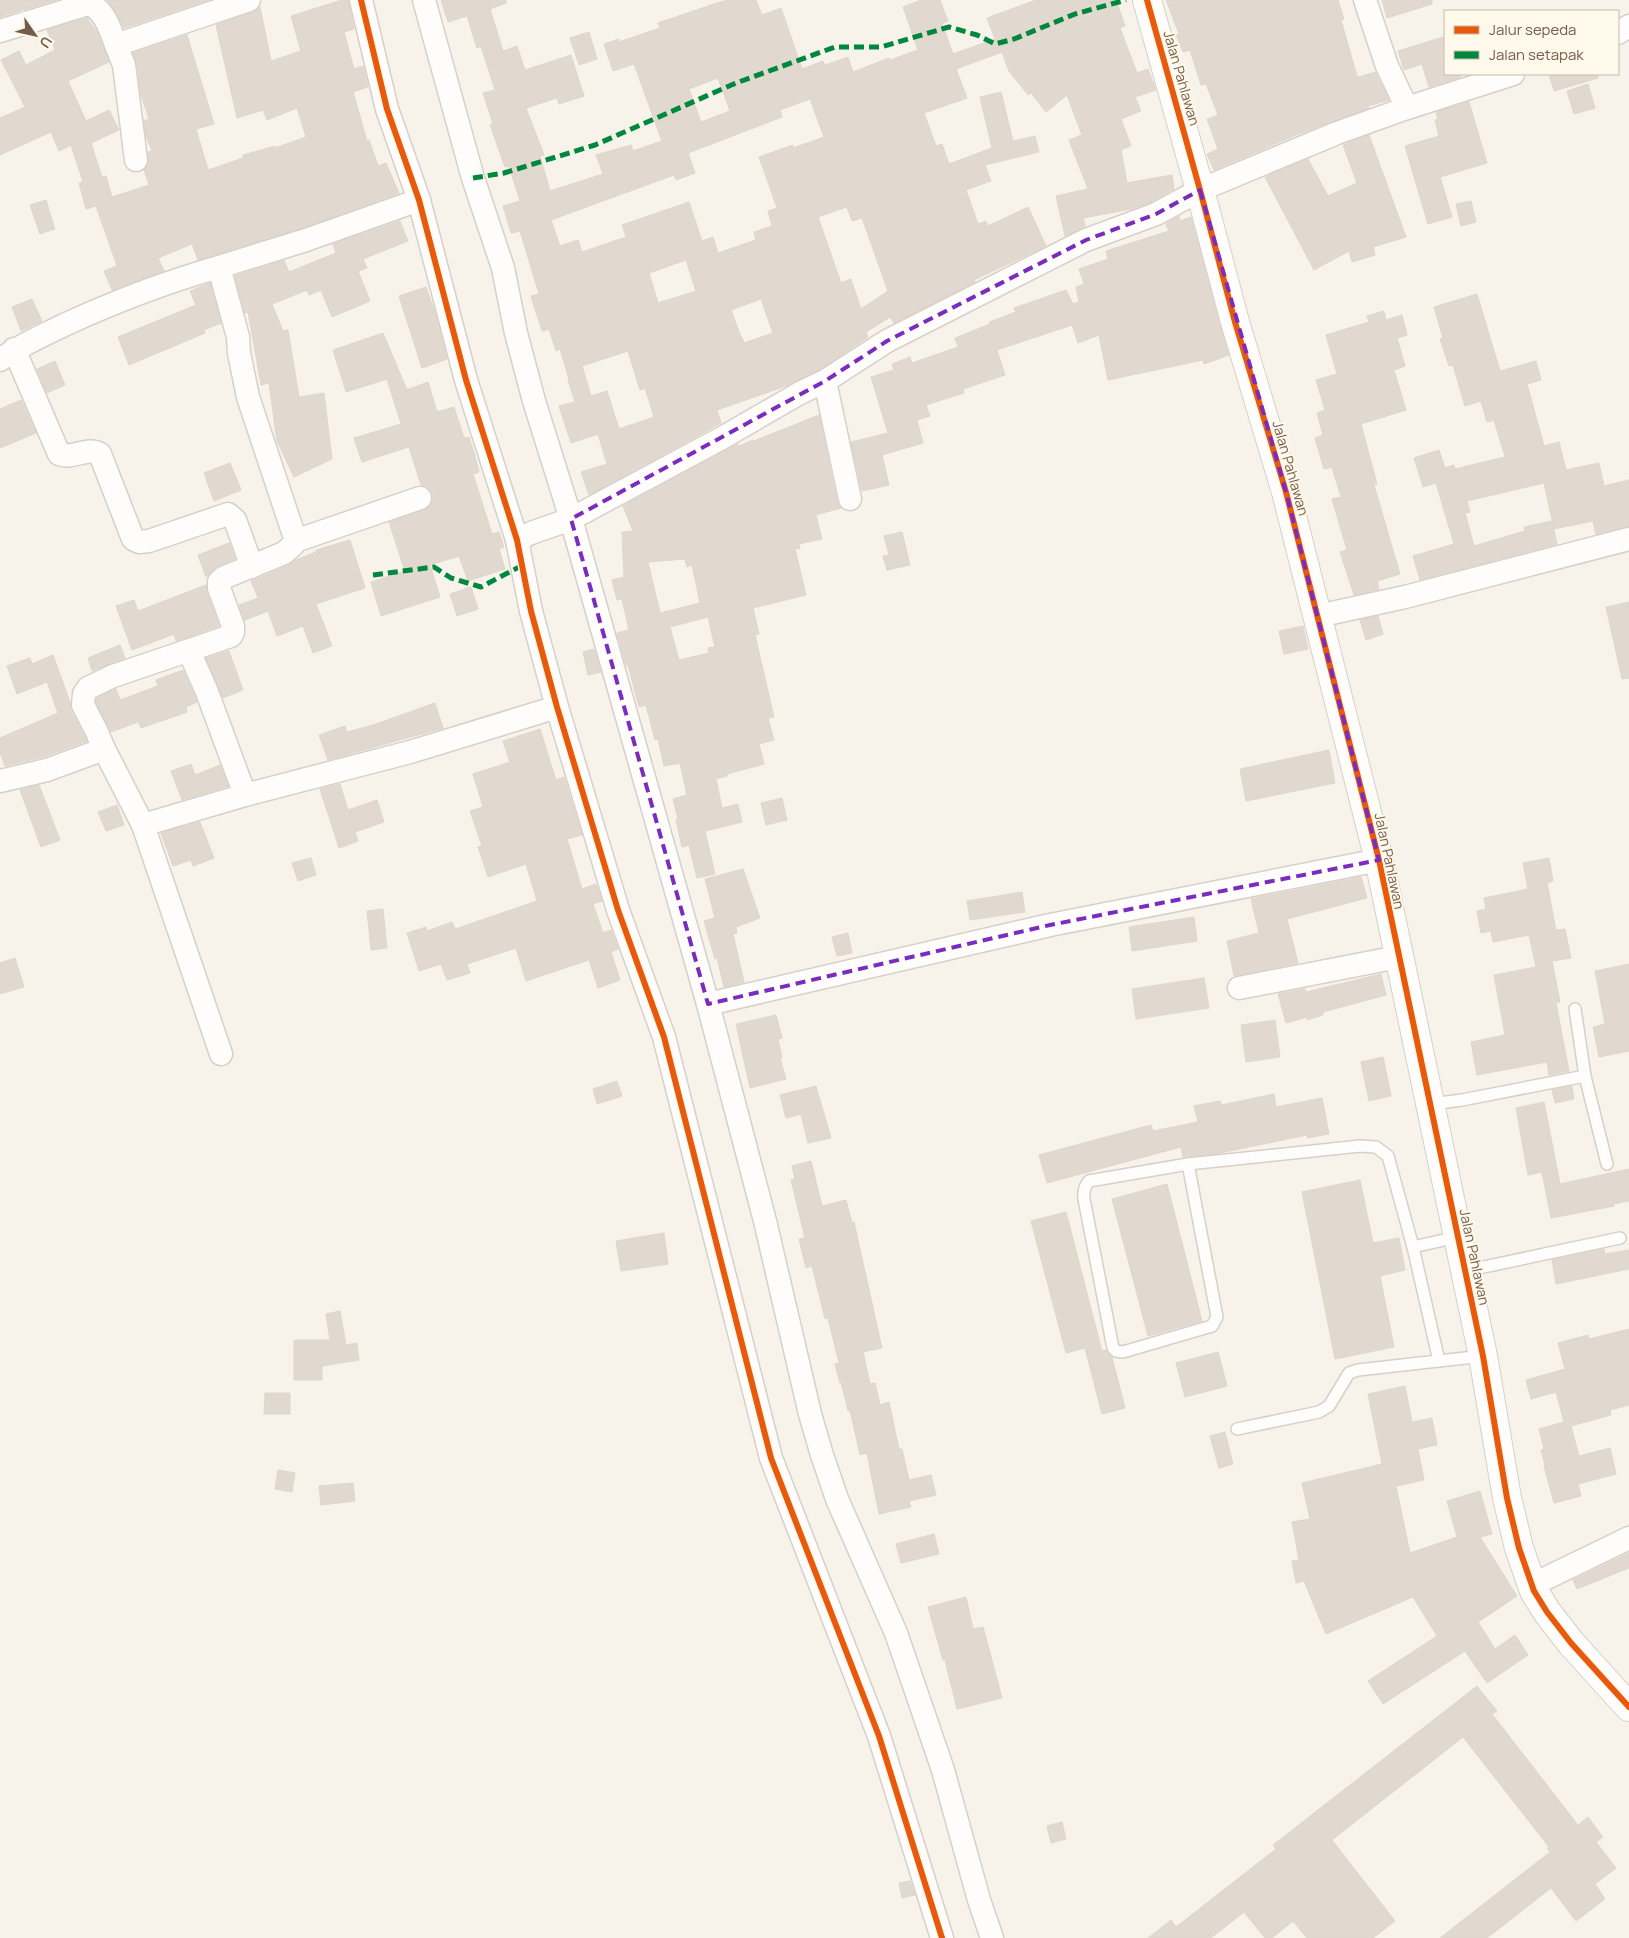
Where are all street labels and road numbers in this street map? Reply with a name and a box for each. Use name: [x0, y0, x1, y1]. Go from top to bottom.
street label: Jalan Pahlawan: [1159, 28, 1205, 128]
street label: Jalan Pahlawan: [1268, 418, 1314, 518]
street label: Jalan Pahlawan: [1371, 811, 1409, 911]
street label: Jalan Pahlawan: [1456, 1207, 1494, 1307]

